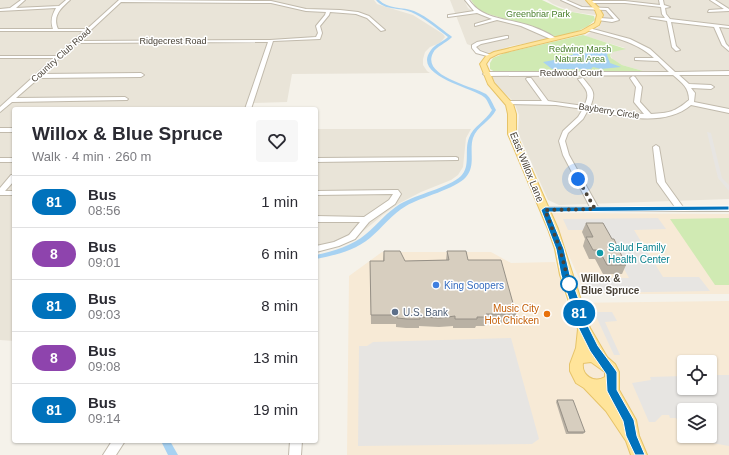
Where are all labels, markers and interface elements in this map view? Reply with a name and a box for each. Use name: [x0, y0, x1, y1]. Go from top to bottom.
park label: Greenbriar Park: [506, 9, 571, 19]
street label: Country Club Road: [29, 26, 93, 84]
street label: Ridgecrest Road: [139, 36, 207, 46]
park label: Redwing Marsh Natural Area: [549, 44, 611, 64]
street label: Redwood Court: [540, 68, 603, 78]
street label: Bayberry Circle: [578, 101, 640, 121]
button: heart: [256, 120, 298, 162]
text: Willox & Blue Spruce: [32, 123, 223, 144]
street label: East Willox Lane: [508, 130, 546, 204]
text: Walk · 4 min · 260 m: [32, 149, 151, 164]
your location: [568, 169, 588, 189]
text: Bus: [88, 186, 116, 203]
text: 1 min: [261, 193, 298, 210]
text: 81: [46, 194, 62, 210]
text: 08:56: [88, 203, 121, 218]
text: Bus: [88, 238, 116, 255]
place label: Salud Family Health Center: [608, 242, 670, 265]
text: 6 min: [261, 245, 298, 262]
text: 8: [50, 246, 58, 262]
marker: Salud Family Health Center: [595, 248, 605, 258]
text: 09:01: [88, 255, 121, 270]
place label: Willox & Blue Spruce: [581, 273, 640, 296]
marker: Willox & Blue Spruce: [560, 275, 578, 293]
marker: King Soopers: [431, 280, 441, 290]
place label: King Soopers: [444, 280, 504, 291]
text: Bus: [88, 290, 116, 307]
text: 8 min: [261, 297, 298, 314]
text: 81: [46, 298, 62, 314]
line badge: 81: [561, 300, 597, 326]
place label: Music City Hot Chicken: [485, 303, 539, 326]
text: 81: [571, 305, 587, 321]
text: 09:03: [88, 307, 121, 322]
marker: U.S. Bank: [390, 307, 400, 317]
place label: U.S. Bank: [403, 307, 449, 318]
marker: Music City Hot Chicken: [542, 309, 552, 319]
text: Bus: [88, 342, 116, 359]
text: 13 min: [253, 349, 298, 366]
text: 8: [50, 350, 58, 366]
map controls: [677, 355, 717, 443]
button: locate: [677, 355, 717, 395]
text: 09:08: [88, 359, 121, 374]
text: Bus: [88, 394, 116, 411]
text: 19 min: [253, 401, 298, 418]
text: 81: [46, 402, 62, 418]
button: layers: [677, 403, 717, 443]
text: 09:14: [88, 411, 121, 426]

